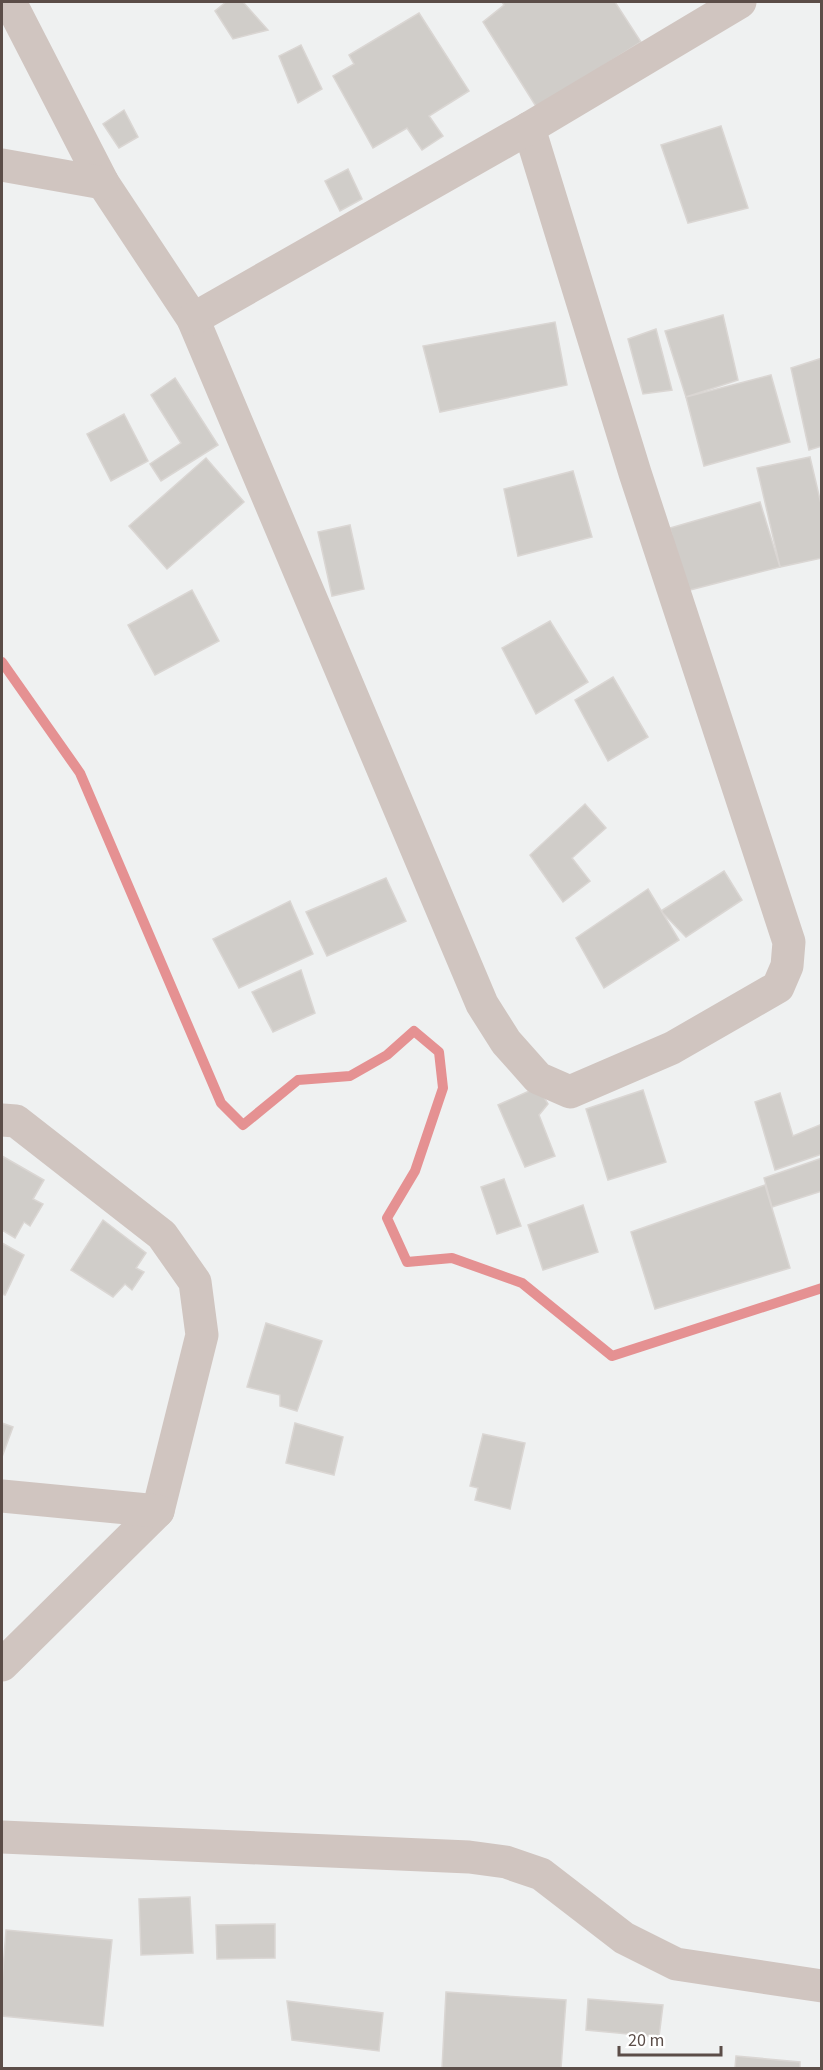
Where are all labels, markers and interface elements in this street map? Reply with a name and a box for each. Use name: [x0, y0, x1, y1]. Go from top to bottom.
scale bar: [619, 2019, 721, 2057]
text: 20 m: [628, 2028, 664, 2053]

